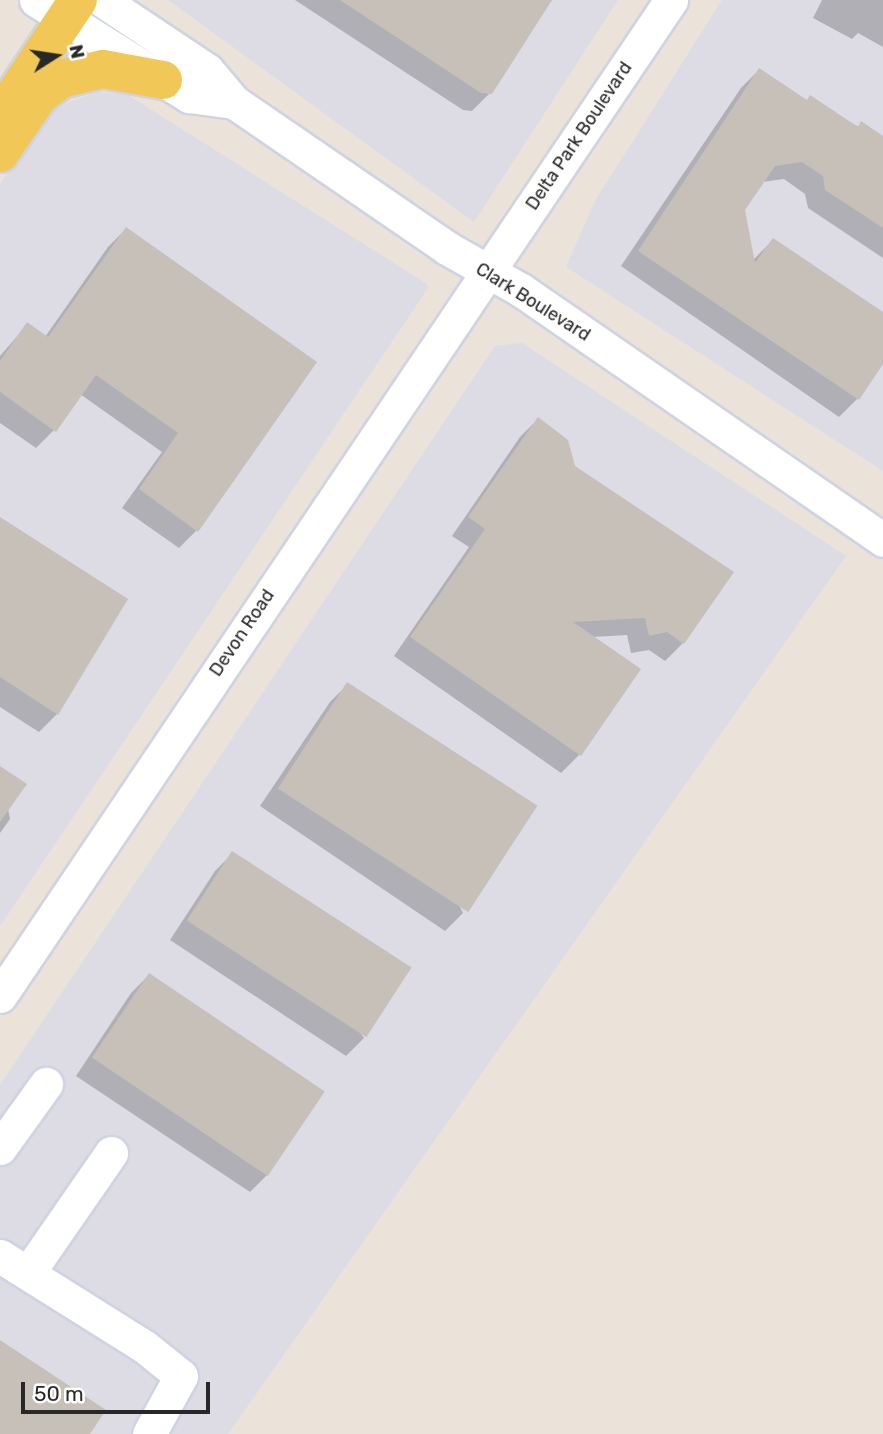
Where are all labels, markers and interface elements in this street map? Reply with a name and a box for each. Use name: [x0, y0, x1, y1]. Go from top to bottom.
north arrow: [21, 21, 91, 91]
text: N: [64, 42, 90, 61]
street label: Delta Park Boulevard: [521, 58, 637, 214]
street label: Clark Boulevard: [472, 258, 594, 346]
street label: Devon Road: [205, 585, 279, 681]
scale bar: [24, 1368, 214, 1412]
text: 50 m: [34, 1381, 84, 1406]

